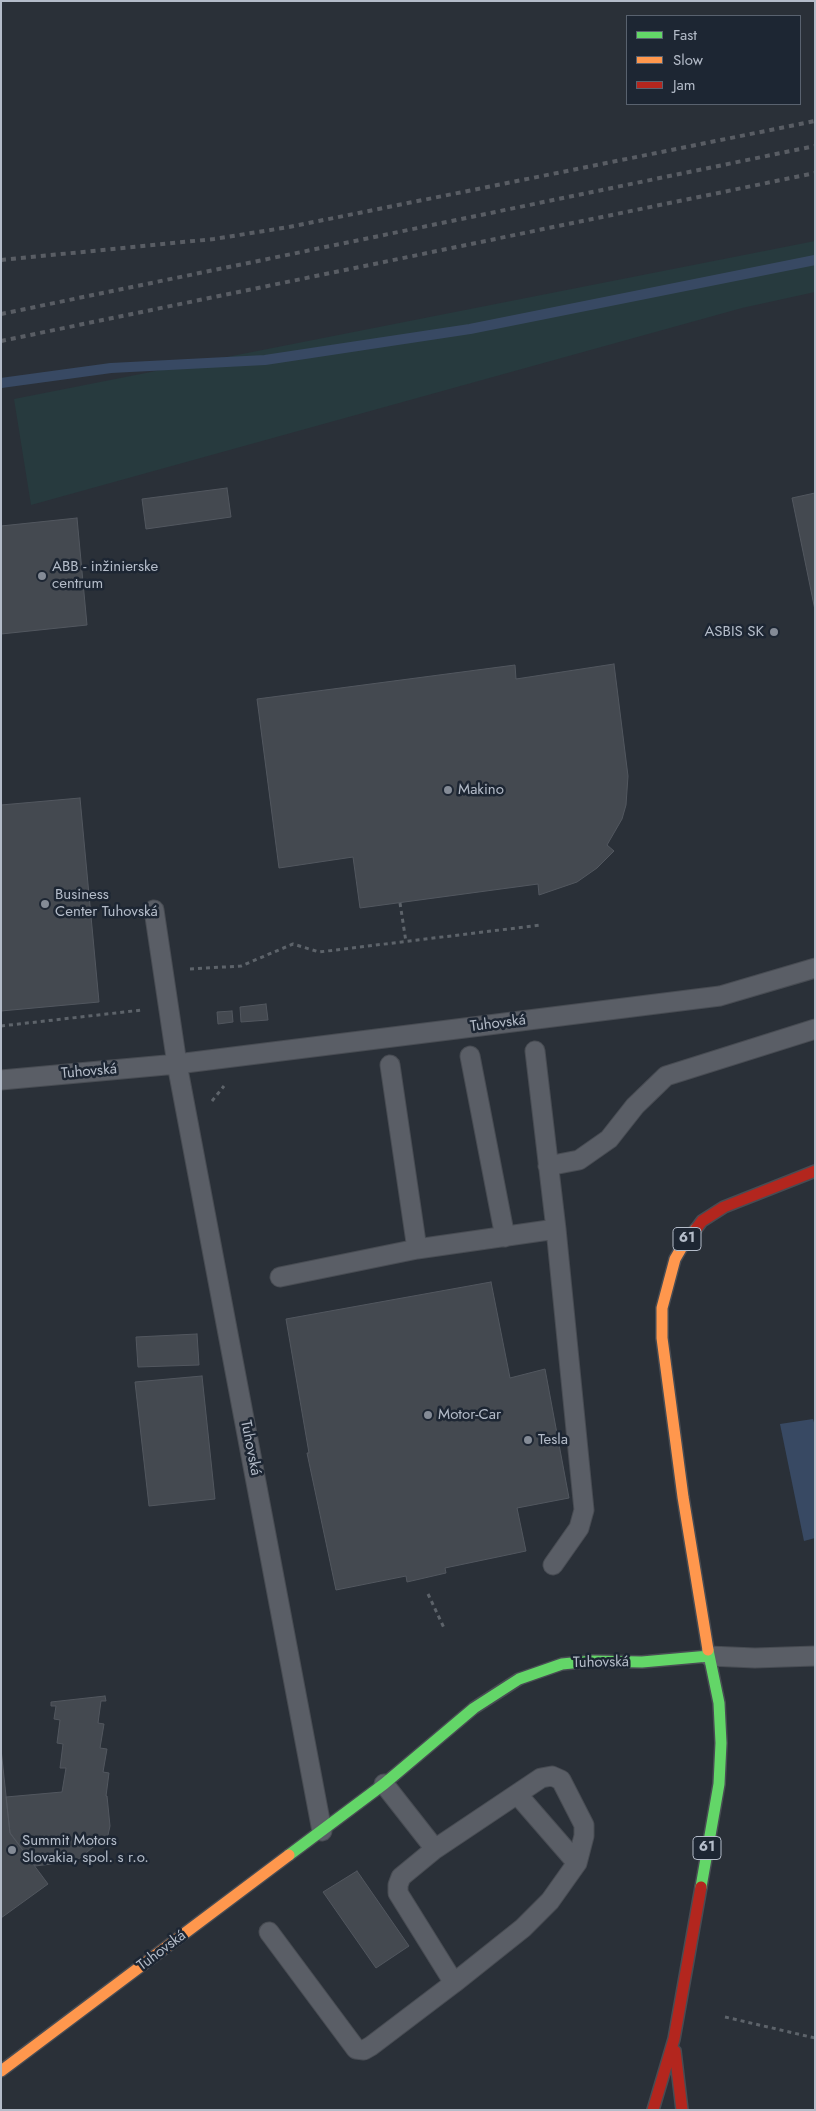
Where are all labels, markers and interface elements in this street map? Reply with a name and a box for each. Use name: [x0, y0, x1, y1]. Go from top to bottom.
legend: [626, 15, 801, 105]
text: Fast: [673, 24, 697, 46]
text: Slow: [673, 49, 703, 71]
text: Jam: [673, 74, 696, 96]
place label: ABB - inžinierske centrum: [52, 558, 158, 593]
marker: ABB - inžinierske centrum: [36, 570, 48, 582]
place label: ASBIS SK: [704, 623, 764, 641]
marker: ASBIS SK: [768, 626, 780, 638]
place label: Makino: [458, 781, 504, 799]
marker: Makino: [442, 784, 454, 796]
place label: Business Center Tuhovská: [55, 886, 158, 921]
marker: Business Center Tuhovská: [39, 898, 51, 910]
street label: Tuhovská: [469, 1012, 527, 1036]
street label: Tuhovská: [60, 1061, 118, 1083]
road number: 61: [673, 1228, 701, 1250]
place label: Motor-Car: [438, 1406, 501, 1424]
marker: Motor-Car: [422, 1409, 434, 1421]
street label: Tuhovská: [236, 1419, 264, 1477]
place label: Tesla: [538, 1431, 568, 1449]
marker: Tesla: [522, 1434, 534, 1446]
street label: Tuhovská: [573, 1654, 629, 1672]
place label: Summit Motors Slovakia, spol. s r.o.: [22, 1832, 149, 1867]
road number: 61: [693, 1836, 721, 1860]
marker: Summit Motors Slovakia, spol. s r.o.: [6, 1844, 18, 1856]
street label: Tuhovská: [134, 1927, 190, 1975]

